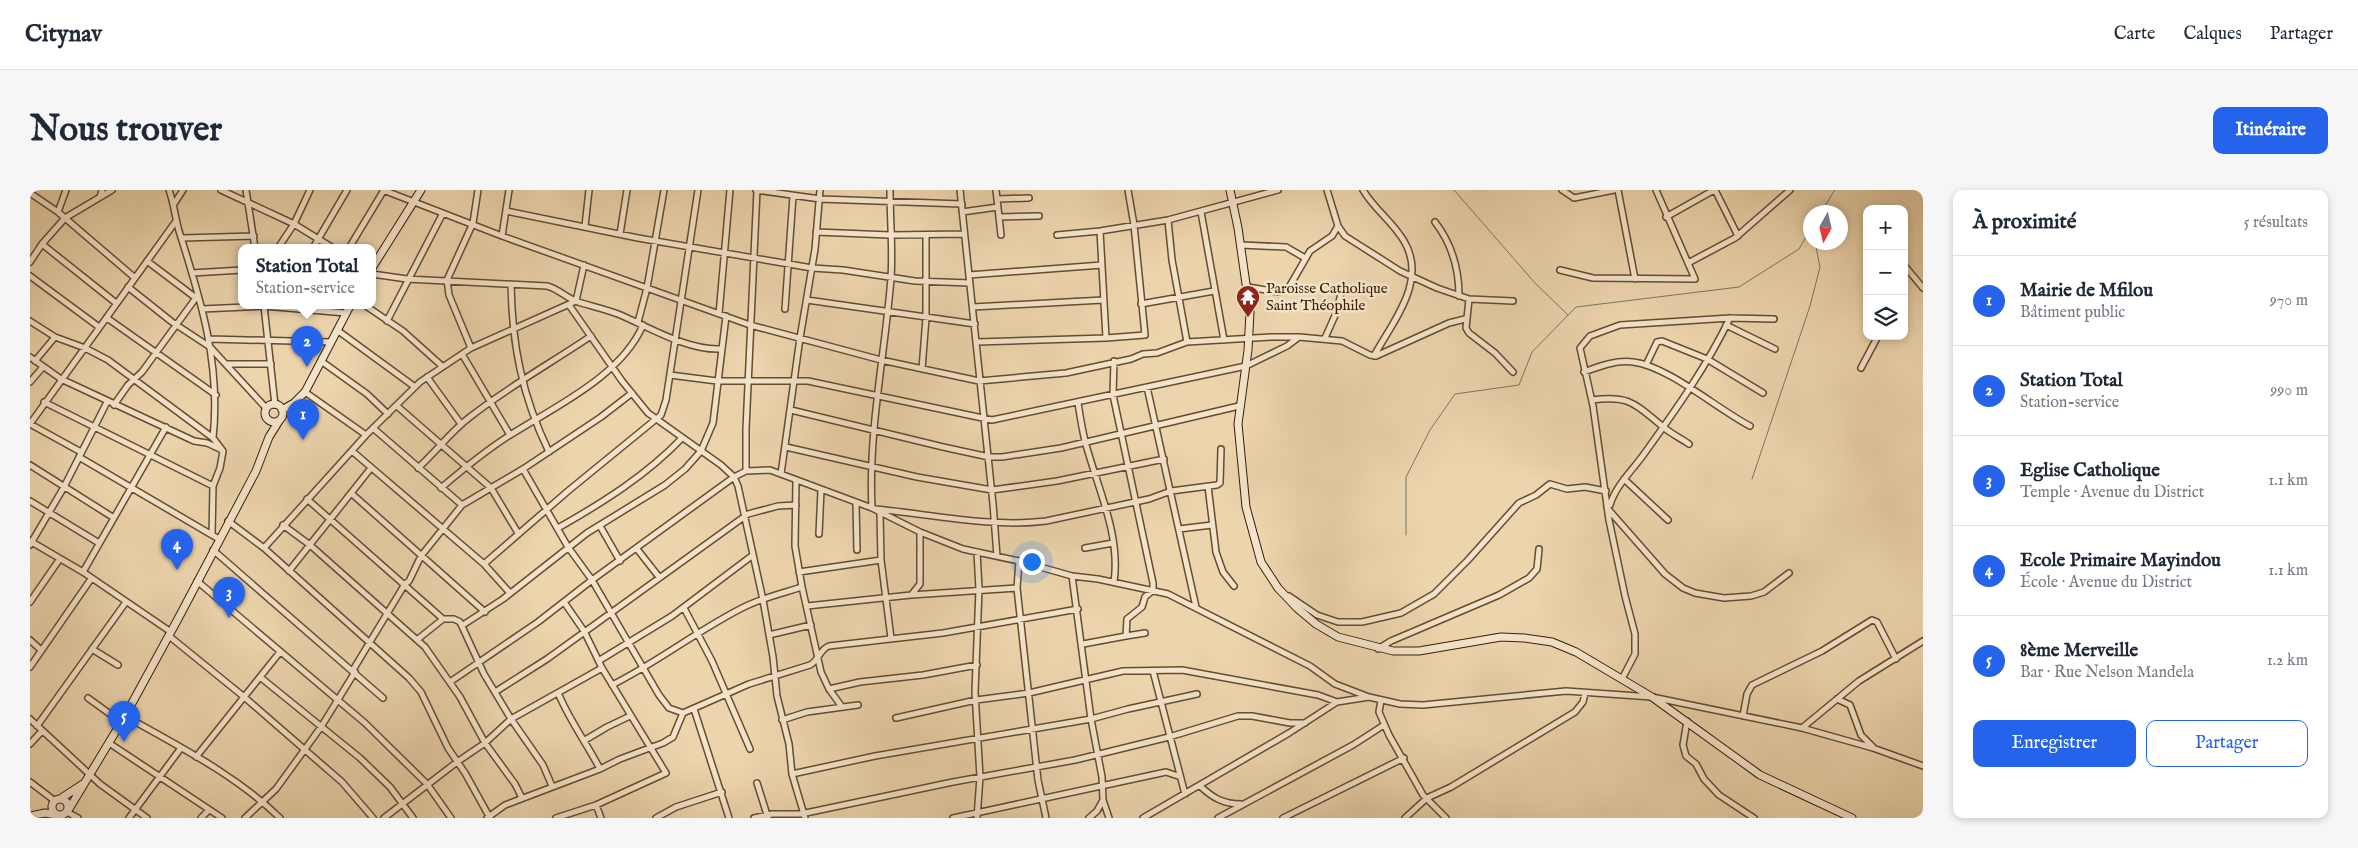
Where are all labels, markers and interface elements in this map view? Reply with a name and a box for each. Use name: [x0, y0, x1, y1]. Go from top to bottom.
text: Citynav: [25, 19, 102, 50]
text: Carte: [2114, 23, 2155, 46]
text: Calques: [2183, 23, 2242, 46]
text: Partager: [2270, 23, 2333, 46]
button: Itinéraire: [2213, 107, 2328, 154]
text: Nous trouver: [30, 108, 222, 153]
north arrow: [1803, 205, 1848, 250]
map controls: [1863, 205, 1908, 340]
button: +: [1863, 205, 1908, 250]
text: À proximité: [1973, 209, 2076, 236]
text: 5 résultats: [2244, 213, 2308, 233]
popup: [238, 244, 376, 309]
button: −: [1863, 250, 1908, 295]
text: Station Total: [256, 255, 358, 279]
text: Station-service: [256, 279, 355, 299]
place label: Paroisse Catholique Saint Théophile: [1266, 279, 1388, 315]
text: Mairie de Mfilou: [2020, 279, 2153, 303]
temple icon: Paroisse Catholique Saint Théophile: [1235, 284, 1261, 318]
text: 1: [1986, 291, 1992, 311]
text: 970 m: [2270, 291, 2308, 311]
button: layers: [1863, 295, 1908, 340]
text: Bâtiment public: [2020, 303, 2125, 323]
pin: 2: [291, 326, 323, 367]
text: Station Total: [2020, 369, 2123, 393]
text: 2: [1985, 381, 1993, 401]
text: 990 m: [2270, 381, 2308, 401]
text: Station-service: [2020, 393, 2119, 413]
pin: 1: [287, 399, 319, 440]
text: Eglise Catholique: [2020, 459, 2160, 483]
text: 3: [1986, 471, 1992, 491]
text: 1.1 km: [2268, 471, 2308, 491]
text: Temple · Avenue du District: [2020, 483, 2204, 503]
pin: 4: [161, 529, 193, 570]
your location: [1019, 549, 1045, 575]
text: Ecole Primaire Mayindou: [2020, 549, 2221, 573]
text: 4: [1985, 561, 1993, 581]
text: 1.1 km: [2268, 561, 2308, 581]
text: École · Avenue du District: [2020, 573, 2192, 593]
pin: 3: [213, 577, 245, 618]
text: 8ème Merveille: [2020, 639, 2138, 663]
text: 5: [1986, 651, 1992, 671]
text: 1.2 km: [2267, 651, 2308, 671]
text: Bar · Rue Nelson Mandela: [2020, 663, 2194, 683]
pin: 5: [108, 701, 140, 742]
button: Enregistrer: [1973, 720, 2136, 767]
button: Partager: [2146, 720, 2308, 767]

